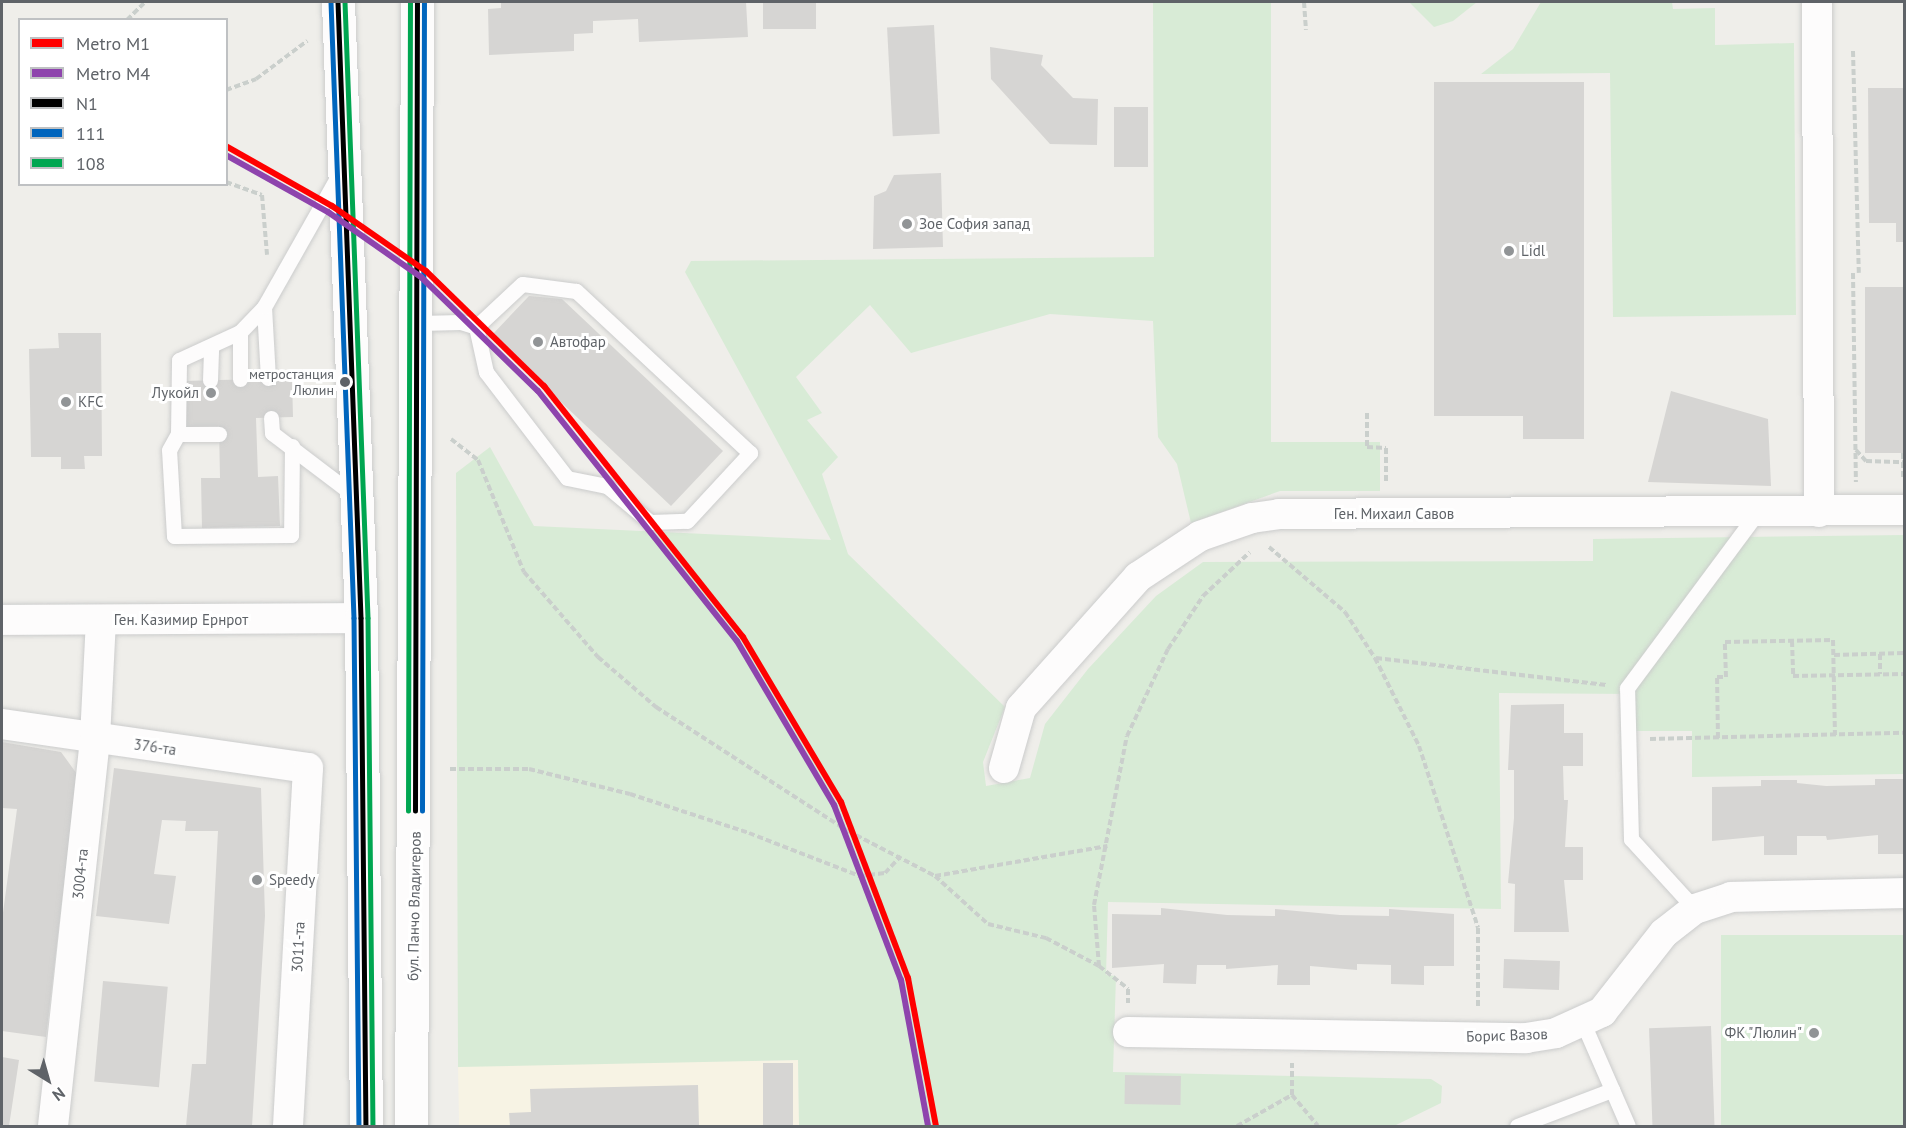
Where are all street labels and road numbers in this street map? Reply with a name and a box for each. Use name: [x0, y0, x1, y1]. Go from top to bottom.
street label: Ген. Михаил Савов: [1333, 505, 1455, 523]
street label: Ген. Казимир Ернрот: [113, 611, 249, 629]
street label: 376-та: [132, 735, 178, 759]
street label: бул. Панчо Владигеров: [404, 830, 424, 982]
street label: 3004-та: [68, 848, 92, 900]
street label: 3011-та: [288, 921, 308, 973]
street label: Борис Вазов: [1466, 1025, 1548, 1045]

